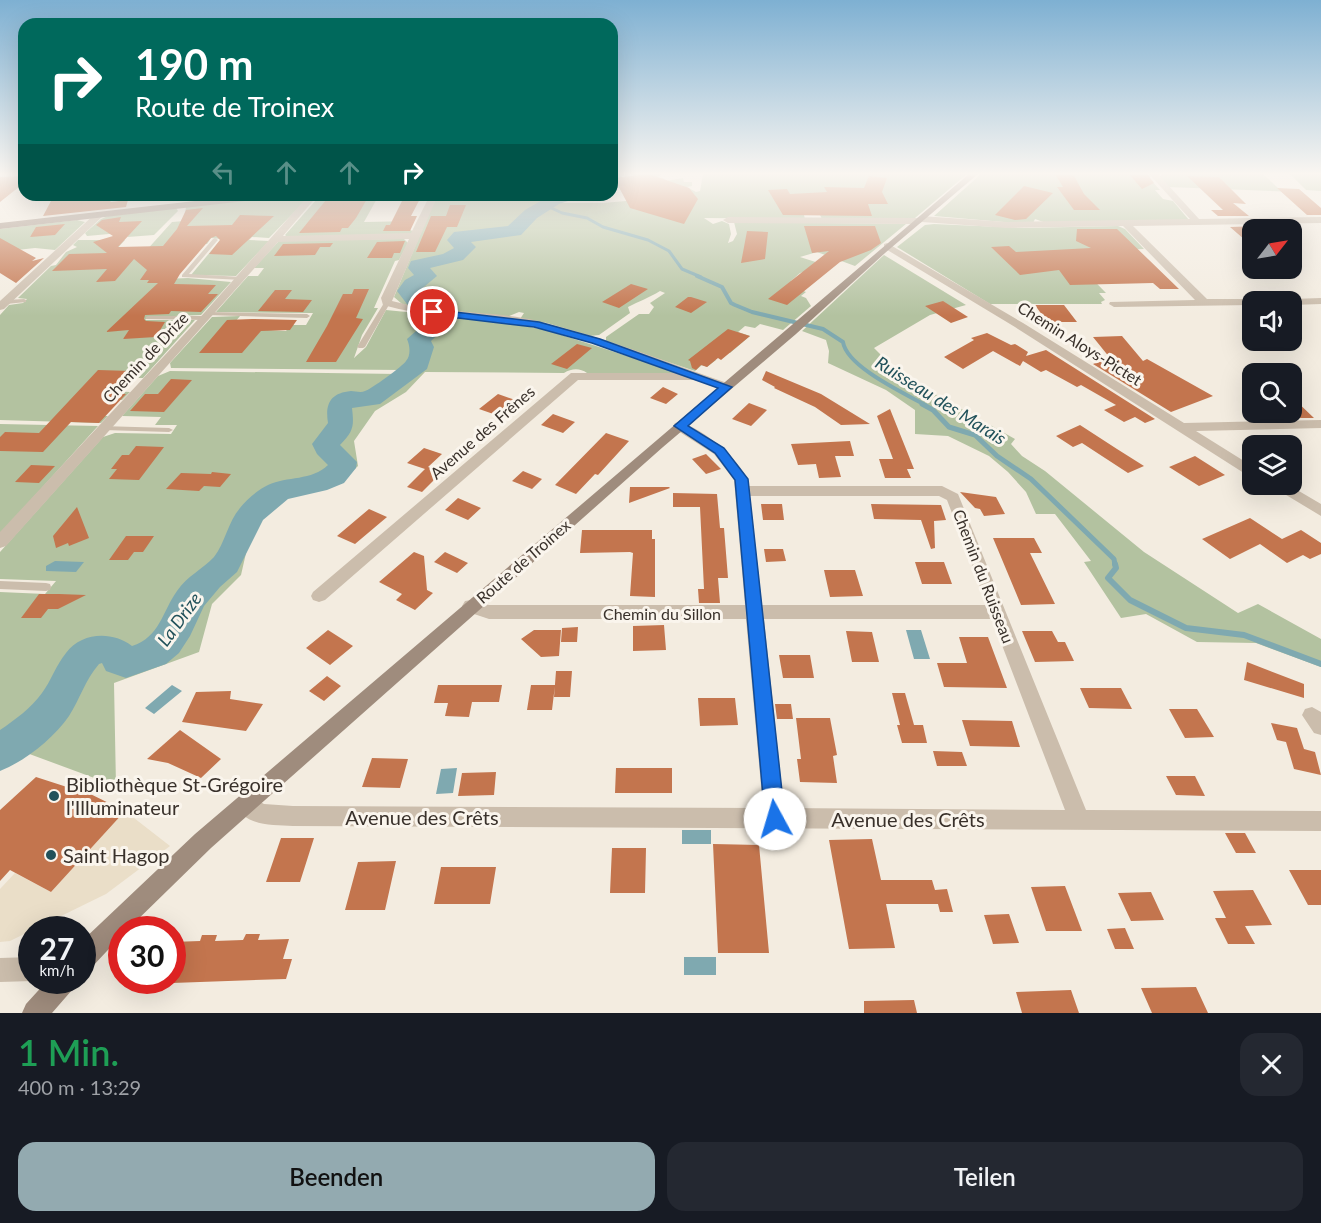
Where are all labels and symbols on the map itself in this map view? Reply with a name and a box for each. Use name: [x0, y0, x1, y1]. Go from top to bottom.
north arrow: [1242, 219, 1302, 279]
pin: [407, 286, 458, 337]
street label: Chemin Aloys-Pictet: [1014, 297, 1146, 389]
street label: Chemin de Drize: [98, 308, 192, 406]
water label: Ruisseau des Marais: [872, 351, 1010, 449]
street label: Avenue des Frênes: [426, 381, 538, 483]
street label: Chemin du Ruisseau: [950, 506, 1018, 646]
street label: Route de Troinex: [472, 515, 574, 607]
water label: La Drize: [152, 588, 206, 650]
street label: Chemin du Sillon: [603, 604, 721, 623]
place label: Bibliothèque St-Grégoire l'Illuminateur: [66, 772, 283, 819]
position arrow: [743, 787, 807, 851]
marker: Bibliothèque St-Grégoire l'Illuminateur: [47, 789, 61, 803]
street label: Avenue des Crêts: [345, 805, 499, 829]
street label: Avenue des Crêts: [831, 807, 985, 831]
place label: Saint Hagop: [63, 843, 169, 867]
marker: Saint Hagop: [44, 848, 58, 862]
speed limit sign: 30: [108, 916, 186, 994]

